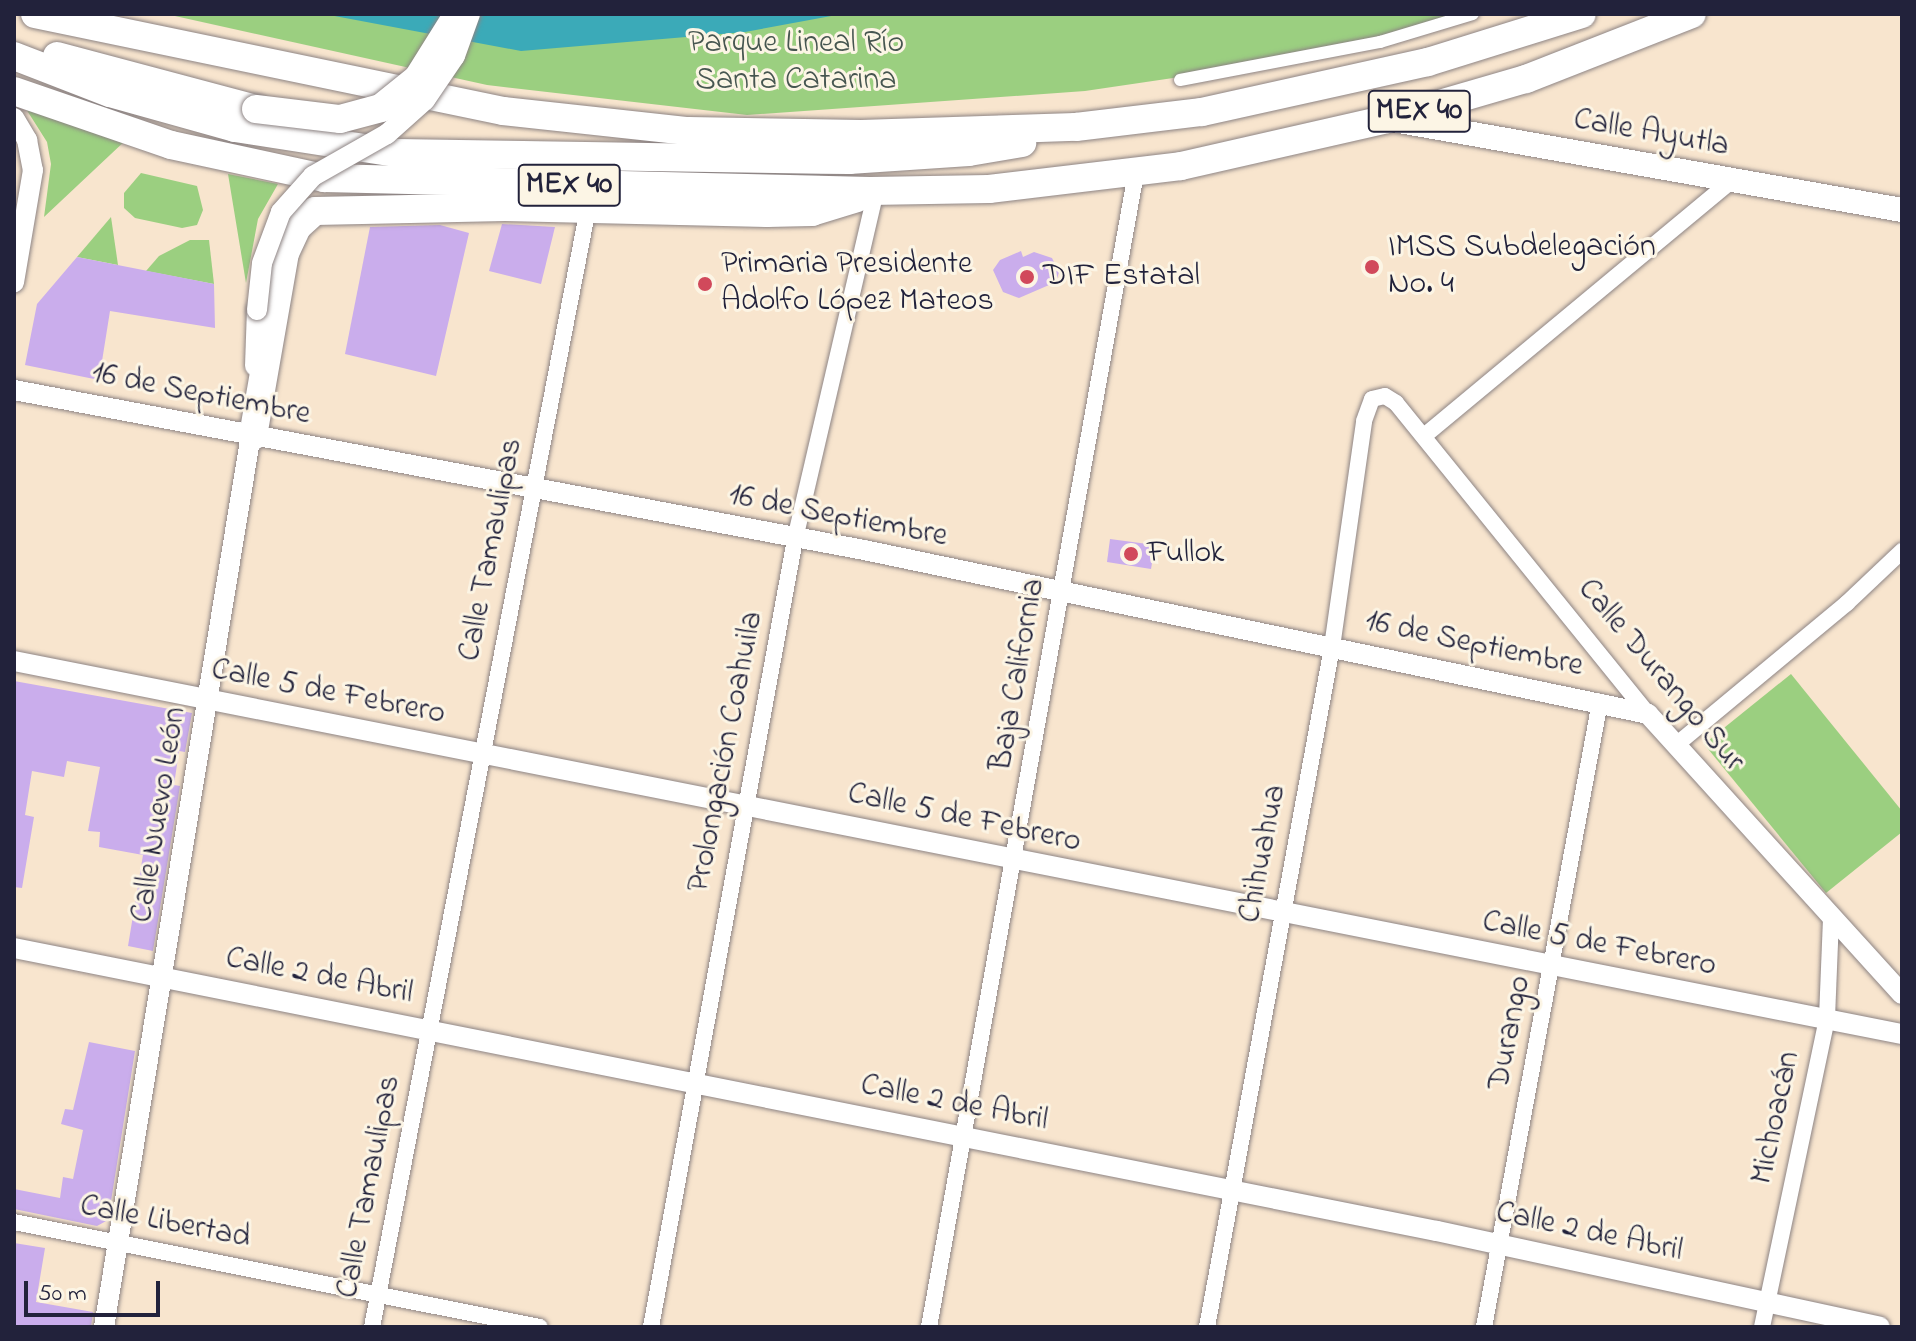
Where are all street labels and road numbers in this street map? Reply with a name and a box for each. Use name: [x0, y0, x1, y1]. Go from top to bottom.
road number: MEX 40: [1367, 85, 1471, 137]
street label: Calle Ayutla: [1570, 101, 1732, 167]
road number: MEX 40: [517, 159, 621, 211]
street label: 16 de Septiembre: [89, 355, 313, 435]
street label: Calle Tamaulipas: [452, 435, 532, 665]
street label: 16 de Septiembre: [726, 477, 950, 557]
street label: Calle Durango Sur: [1568, 572, 1752, 780]
street label: Baja California: [983, 576, 1055, 774]
street label: 16 de Septiembre: [1362, 603, 1586, 687]
street label: Prolongación Coahuila: [681, 608, 773, 896]
street label: Calle 5 de Febrero: [208, 652, 448, 734]
street label: Calle Nuevo León: [124, 705, 196, 925]
street label: Calle 5 de Febrero: [844, 776, 1084, 862]
street label: Chihuahua: [1232, 782, 1296, 926]
street label: Calle 5 de Febrero: [1479, 904, 1719, 986]
street label: Calle 2 de Abril: [222, 940, 416, 1014]
street label: Durango: [1481, 973, 1541, 1093]
street label: Michoacán: [1744, 1048, 1810, 1188]
street label: Calle 2 de Abril: [857, 1067, 1051, 1141]
street label: Calle Tamaulipas: [330, 1072, 410, 1302]
street label: Calle Libertad: [77, 1188, 253, 1258]
street label: Calle 2 de Abril: [1492, 1194, 1686, 1272]

